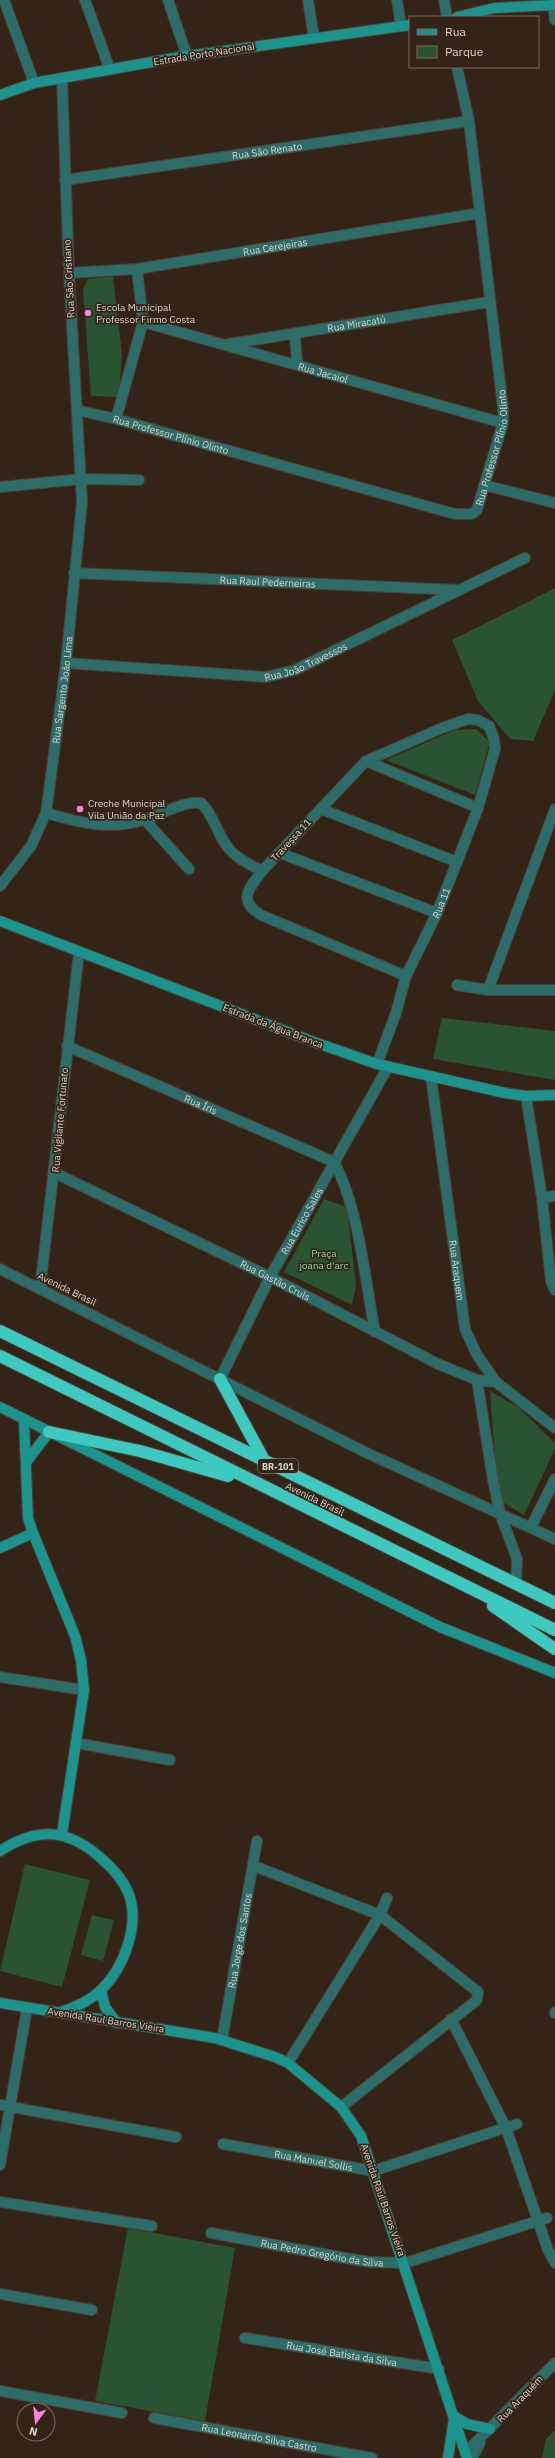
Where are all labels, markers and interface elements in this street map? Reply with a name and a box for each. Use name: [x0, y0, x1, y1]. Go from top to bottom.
legend: [409, 16, 539, 68]
text: Rua: [445, 24, 466, 39]
street label: Estrada Porto Nacional: [152, 40, 256, 68]
text: Parque: [445, 44, 484, 59]
street label: Rua São Renato: [231, 139, 303, 162]
street label: Rua Cerejeiras: [242, 235, 308, 258]
street label: Rua São Cristiano: [60, 239, 78, 319]
place label: Escola Municipal Professor Firmo Costa: [96, 301, 196, 326]
marker: Escola Municipal Professor Firmo Costa: [83, 308, 93, 318]
street label: Rua Miracatú: [326, 312, 387, 334]
street label: Rua Jacaiol: [297, 359, 350, 386]
street label: Rua Professor Plínio Olinto: [472, 388, 510, 507]
street label: Rua Professor Plínio Olinto: [112, 412, 231, 457]
street label: Rua Raul Pederneiras: [219, 573, 316, 590]
street label: Rua Sargento João Lima: [49, 635, 75, 744]
street label: Rua João Travessos: [263, 639, 349, 684]
place label: Creche Municipal Vila União da Paz: [88, 797, 166, 822]
marker: Creche Municipal Vila União da Paz: [75, 804, 85, 814]
street label: Travessa 11: [268, 816, 314, 864]
street label: Rua 11: [429, 886, 453, 920]
street label: Estrada da Água Branca: [221, 1001, 326, 1051]
street label: Rua Vigilante Fortunato: [49, 1067, 71, 1173]
street label: Rua Íris: [182, 1091, 220, 1117]
street label: Rua Eurico Sales: [278, 1185, 326, 1257]
street label: Rua Araquem: [447, 1239, 468, 1301]
park label: Praça joana d'arc: [299, 1247, 349, 1272]
street label: Rua Gastão Cruls: [238, 1257, 313, 1303]
street label: Avenida Brasil: [35, 1269, 99, 1309]
road number: BR-101: [258, 1459, 298, 1473]
street label: Avenida Brasil: [283, 1479, 347, 1519]
street label: Rua Jorge dos Santos: [225, 1892, 254, 1989]
street label: Avenida Raul Barros Vieira: [47, 2004, 166, 2036]
street label: Avenida Raul Barros Vieira: [358, 2142, 409, 2259]
street label: Rua Manuel Sollis: [273, 2147, 354, 2174]
street label: Rua Pedro Gregório da Silva: [260, 2236, 384, 2269]
street label: Rua José Batista da Silva: [286, 2338, 399, 2369]
street label: Rua Araquém: [494, 2373, 546, 2425]
north arrow: [16, 2402, 56, 2442]
street label: Rua Leonardo Silva Castro: [201, 2420, 318, 2454]
text: N: [28, 2424, 39, 2439]

